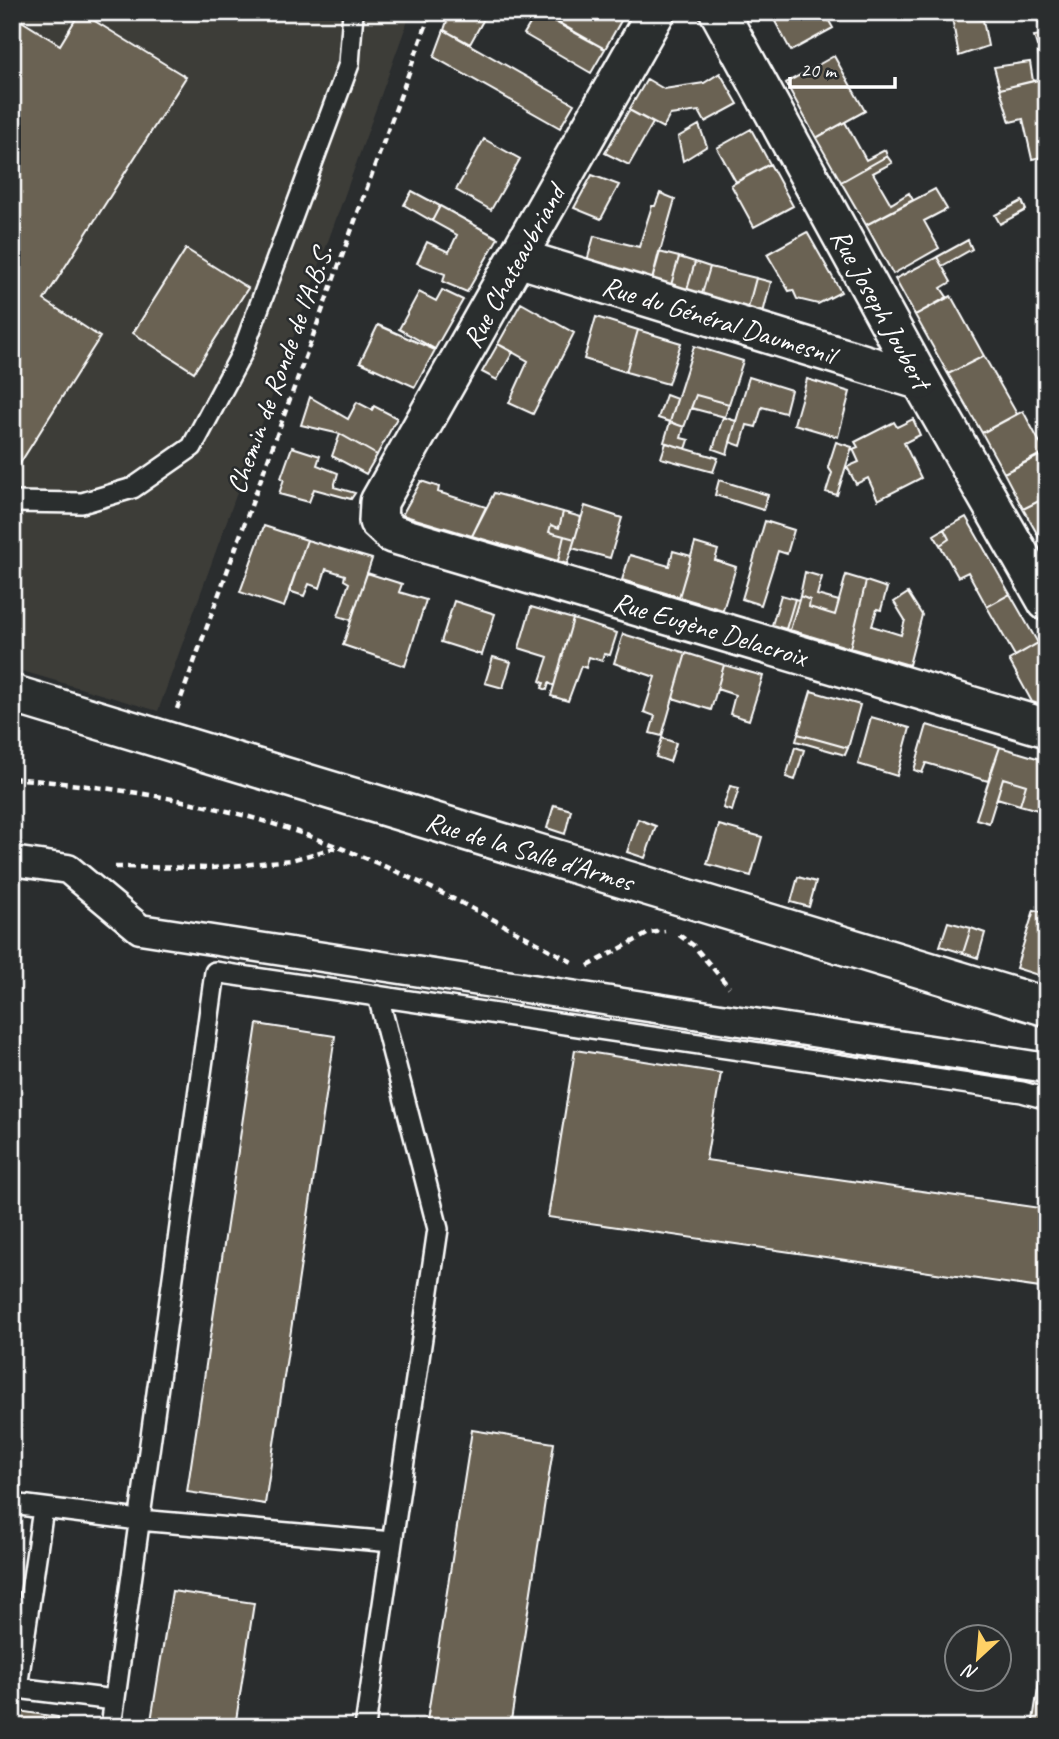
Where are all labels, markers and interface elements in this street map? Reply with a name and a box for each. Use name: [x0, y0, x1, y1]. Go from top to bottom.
scale bar: [790, 46, 894, 90]
text: 20 m: [800, 57, 838, 83]
street label: Rue Chateaubriand: [454, 175, 575, 354]
street label: Rue Joseph Joubert: [823, 223, 941, 398]
street label: Chemin de Ronde de l'A.B.S.: [218, 240, 341, 498]
street label: Rue du Général Daumesnil: [598, 268, 844, 373]
street label: Rue Eugène Delacroix: [609, 584, 813, 675]
street label: Rue de la Salle d'Armes: [422, 803, 640, 900]
north arrow: [944, 1624, 1014, 1694]
text: N: [958, 1658, 982, 1686]

